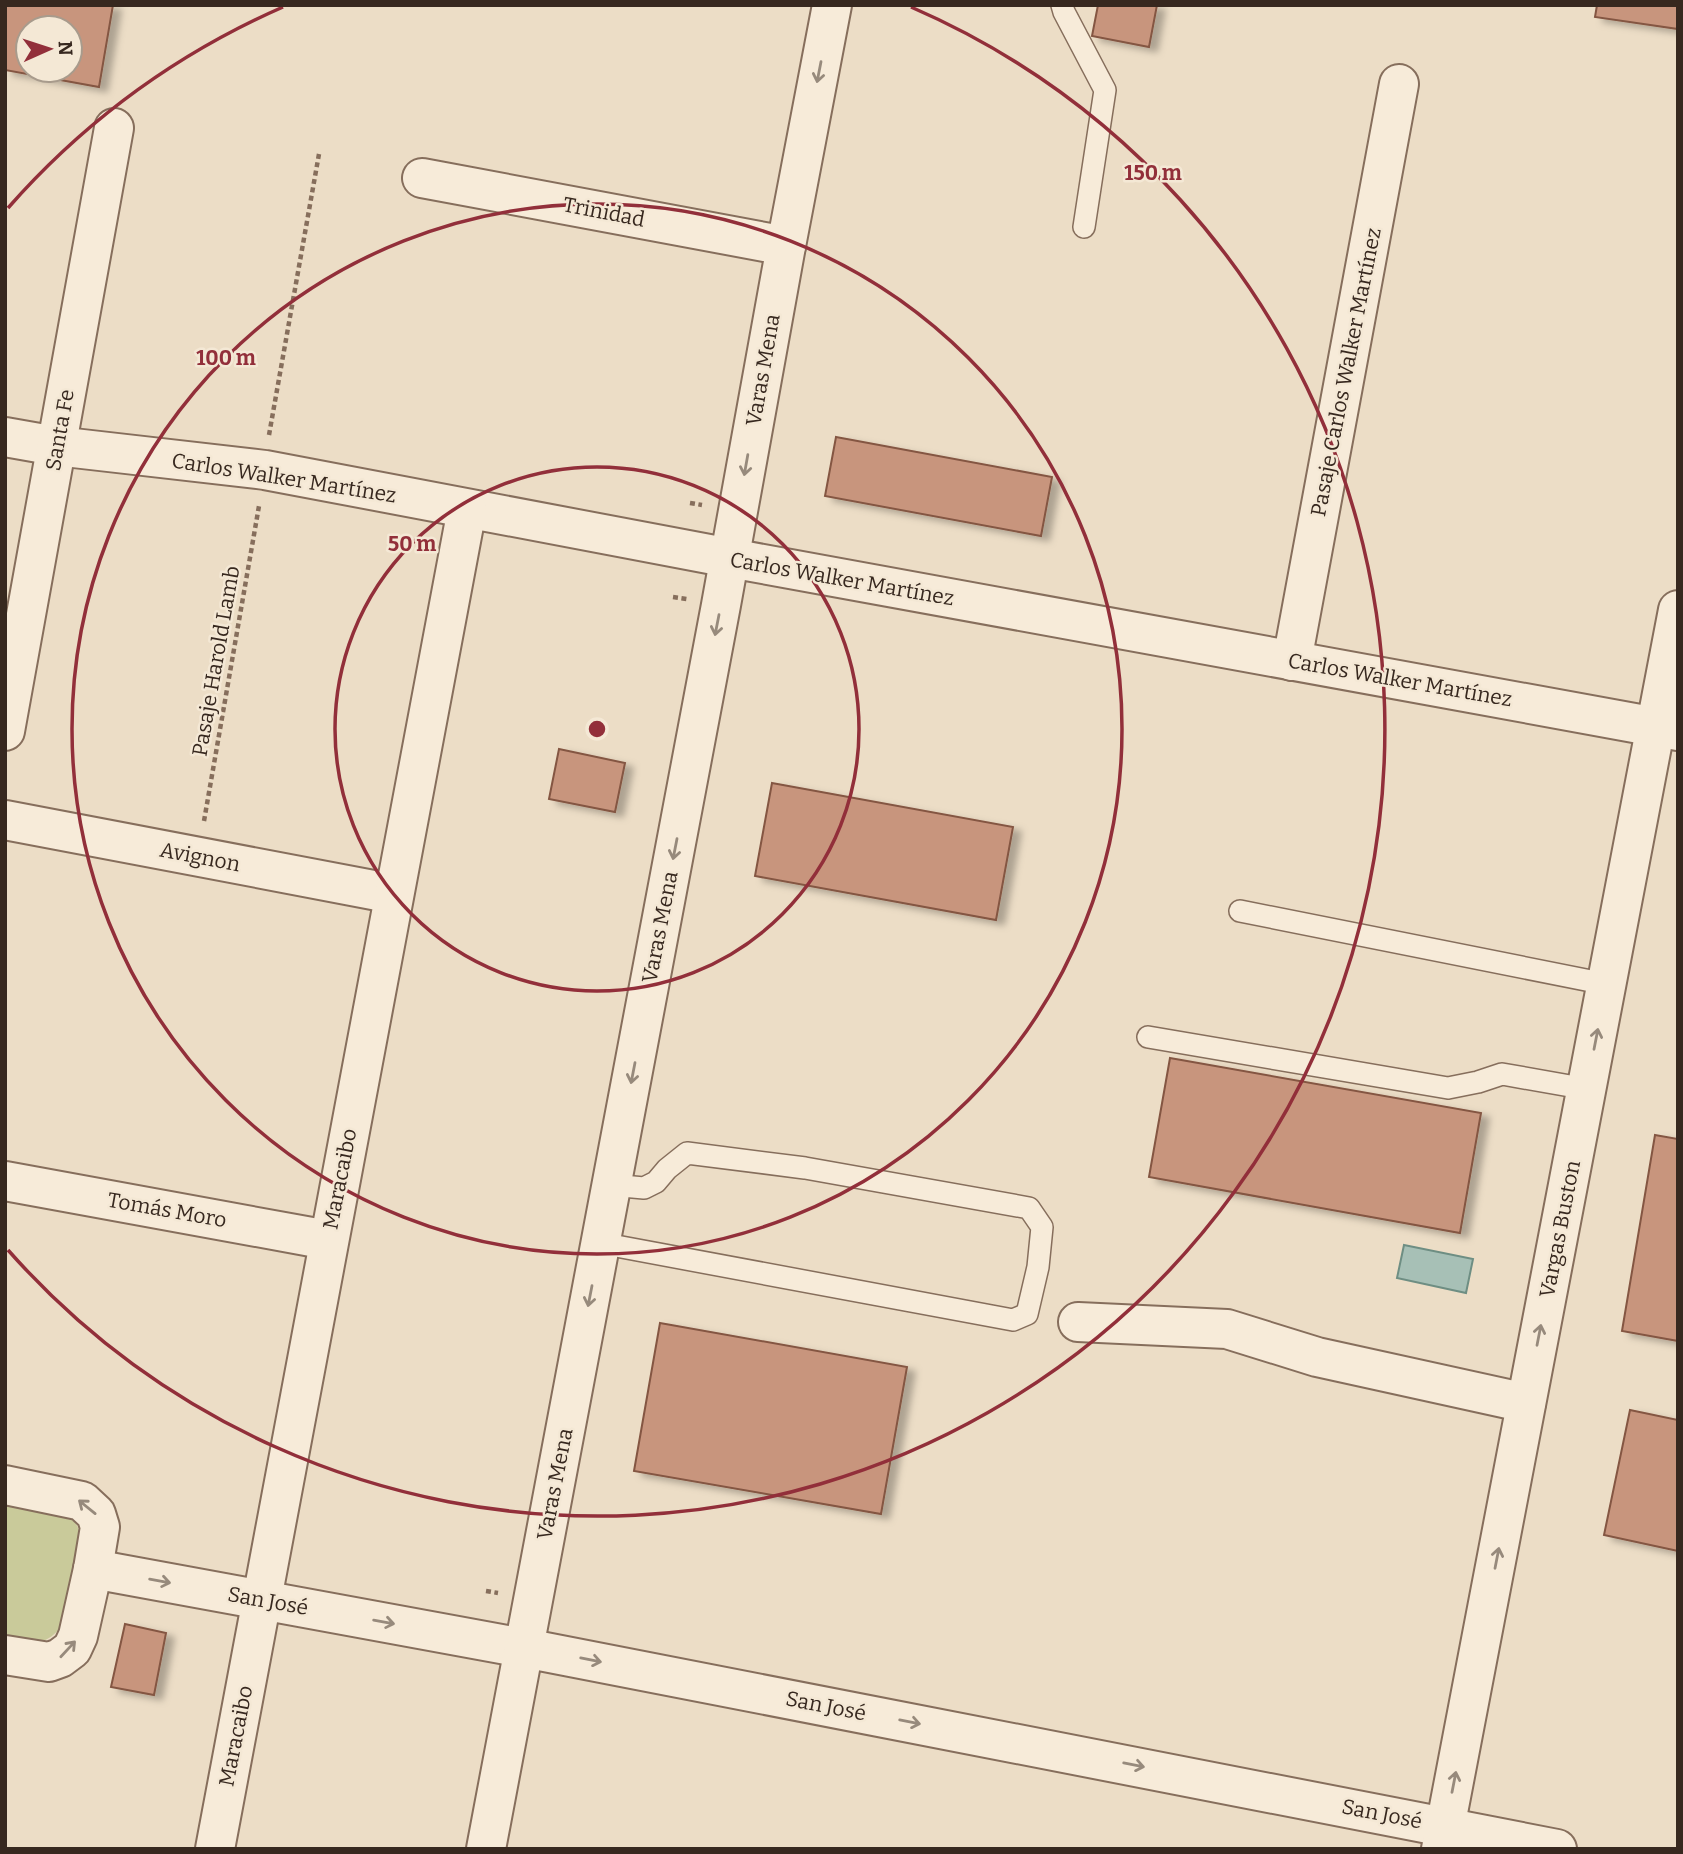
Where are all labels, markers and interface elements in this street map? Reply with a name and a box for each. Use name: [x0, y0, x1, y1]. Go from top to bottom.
north arrow: [14, 14, 84, 84]
text: N: [54, 40, 77, 56]
one-way arrow: [812, 60, 825, 83]
text: 150 m: [1124, 160, 1182, 186]
street label: Trinidad: [561, 191, 647, 233]
street label: Pasaje Carlos Walker Martínez: [1305, 225, 1387, 519]
street label: Varas Mena: [740, 311, 786, 428]
text: 100 m: [196, 345, 256, 371]
street label: Santa Fe: [40, 387, 80, 473]
street label: Carlos Walker Martínez: [170, 447, 398, 509]
one-way arrow: [739, 453, 752, 476]
text: 50 m: [388, 531, 436, 557]
street label: Carlos Walker Martínez: [728, 546, 956, 612]
street label: Pasaje Harold Lamb: [186, 564, 246, 758]
one-way arrow: [710, 614, 723, 636]
street label: Carlos Walker Martínez: [1286, 647, 1514, 713]
centre of rings: [585, 717, 609, 741]
street label: Avignon: [158, 836, 242, 878]
one-way arrow: [668, 837, 681, 860]
street label: Varas Mena: [636, 868, 684, 985]
one-way arrow: [1590, 1028, 1603, 1051]
one-way arrow: [625, 1061, 639, 1084]
street label: Maracaibo: [317, 1126, 363, 1232]
street label: Vargas Buston: [1534, 1158, 1586, 1300]
street label: Tomás Moro: [105, 1187, 229, 1233]
one-way arrow: [583, 1284, 596, 1307]
one-way arrow: [1533, 1324, 1547, 1347]
street label: Varas Mena: [531, 1425, 579, 1542]
one-way arrow: [78, 1500, 96, 1516]
one-way arrow: [1490, 1547, 1504, 1570]
one-way arrow: [148, 1575, 171, 1588]
street label: San José: [226, 1581, 310, 1621]
one-way arrow: [372, 1616, 395, 1629]
one-way arrow: [59, 1641, 76, 1659]
one-way arrow: [579, 1654, 602, 1668]
street label: Maracaibo: [213, 1683, 259, 1789]
street label: San José: [784, 1685, 868, 1727]
one-way arrow: [898, 1716, 921, 1730]
one-way arrow: [1122, 1759, 1145, 1773]
one-way arrow: [1448, 1771, 1461, 1794]
street label: San José: [1340, 1793, 1424, 1835]

